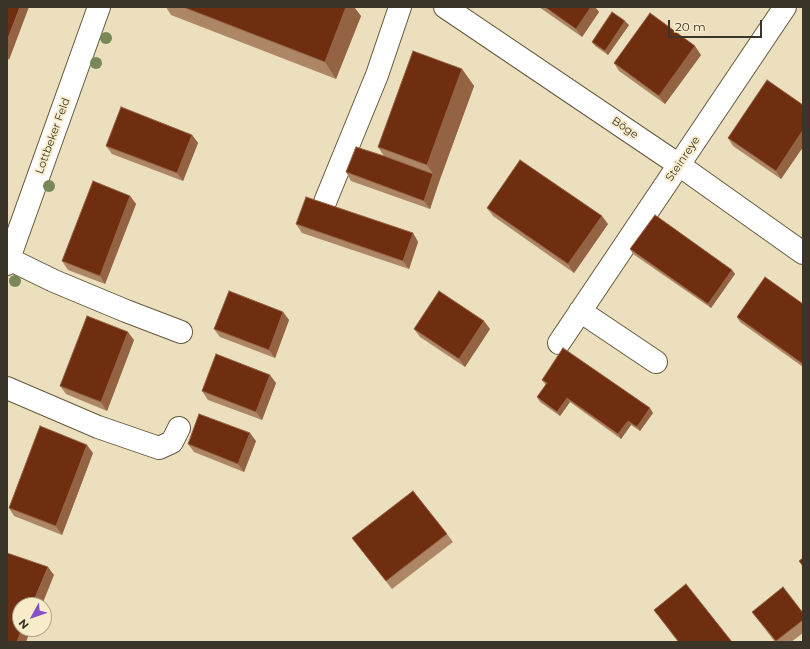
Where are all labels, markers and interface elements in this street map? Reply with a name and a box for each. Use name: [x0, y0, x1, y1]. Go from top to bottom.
scale bar: [670, 12, 764, 38]
text: 20 m: [675, 19, 706, 34]
street label: Lottbeker Feld: [33, 96, 73, 176]
street label: Böge: [609, 114, 641, 142]
street label: Steinreye: [663, 134, 703, 184]
north arrow: [12, 597, 52, 637]
text: N: [15, 616, 32, 632]

